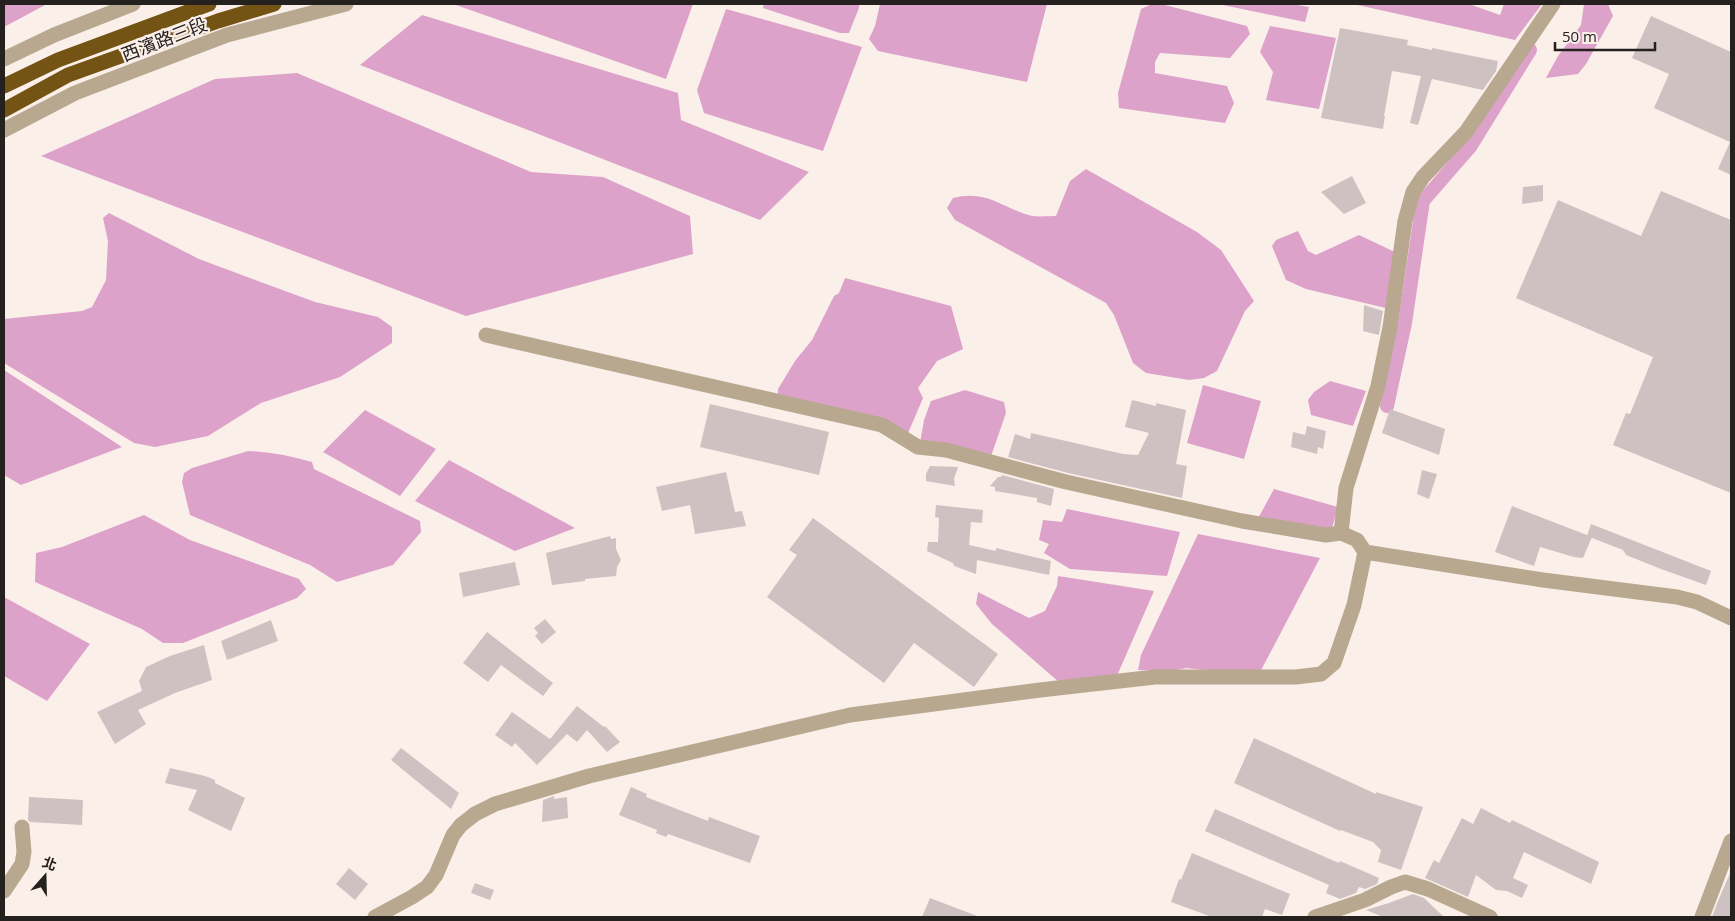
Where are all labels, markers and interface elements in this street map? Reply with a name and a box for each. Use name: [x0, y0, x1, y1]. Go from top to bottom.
street label: 西濱路三段: [118, 12, 210, 66]
scale bar: [1555, 20, 1655, 52]
text: 50 m: [1562, 26, 1597, 46]
north arrow: [20, 851, 70, 901]
text: 北: [40, 852, 59, 875]

